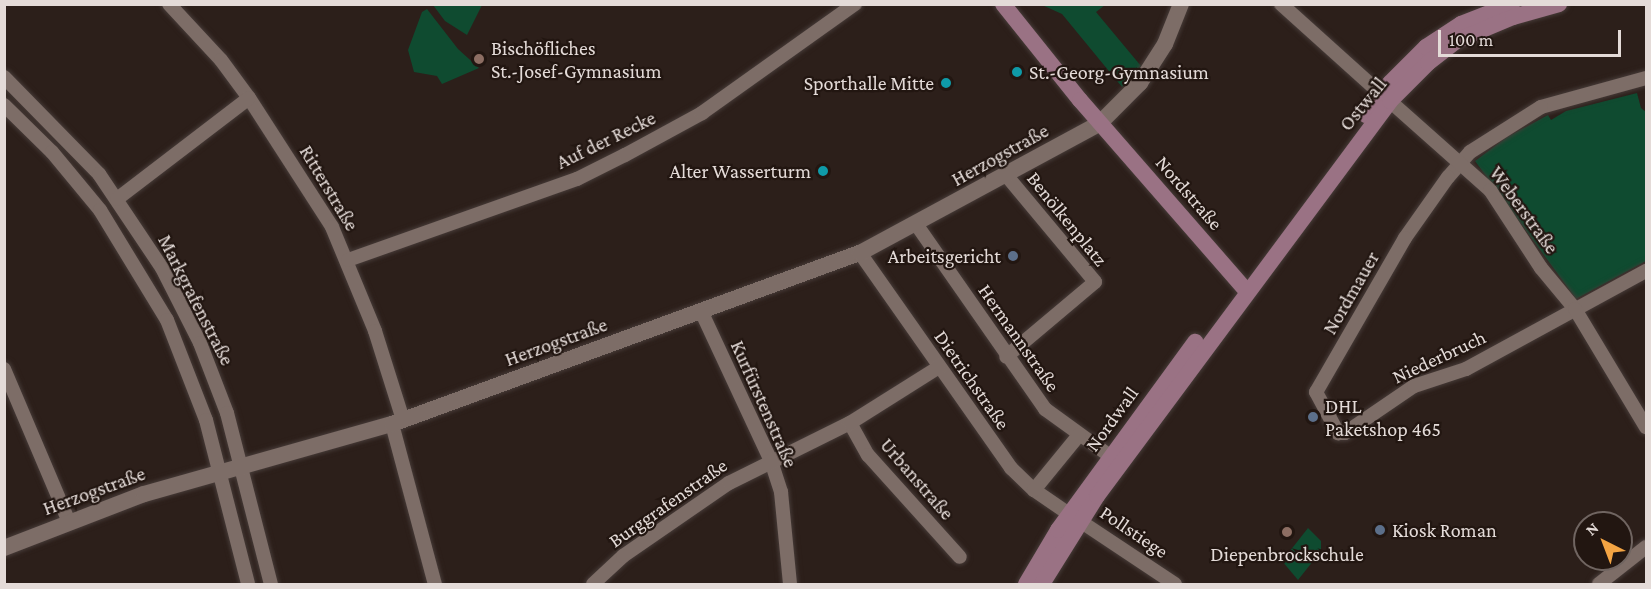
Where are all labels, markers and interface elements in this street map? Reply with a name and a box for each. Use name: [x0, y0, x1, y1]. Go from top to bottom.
scale bar: [1441, 18, 1624, 56]
text: 100 m: [1449, 30, 1493, 50]
place label: Bischöfliches St.-Josef-Gymnasium: [491, 36, 662, 83]
marker: Bischöfliches St.-Josef-Gymnasium: [472, 52, 486, 66]
place label: St.-Georg-Gymnasium: [1029, 60, 1209, 84]
marker: St.-Georg-Gymnasium: [1010, 65, 1024, 79]
place label: Sporthalle Mitte: [804, 71, 934, 95]
street label: Ostwall: [1334, 72, 1392, 136]
marker: Sporthalle Mitte: [939, 76, 953, 90]
street label: Auf der Recke: [552, 106, 660, 174]
street label: Herzogstraße: [947, 119, 1053, 191]
street label: Ritterstraße: [294, 141, 364, 235]
street label: Nordstraße: [1150, 151, 1228, 235]
place label: Alter Wasserturm: [670, 159, 811, 183]
street label: Weberstraße: [1484, 161, 1564, 259]
marker: Alter Wasserturm: [816, 164, 830, 178]
street label: Benölkenplatz: [1022, 167, 1112, 271]
street label: Markgrafenstraße: [153, 231, 239, 369]
place label: Arbeitsgericht: [888, 244, 1001, 268]
street label: Nordmauer: [1318, 247, 1384, 339]
marker: Arbeitsgericht: [1006, 249, 1020, 263]
street label: Hermannstraße: [973, 279, 1065, 397]
street label: Herzogstraße: [501, 312, 611, 372]
street label: Niederbruch: [1388, 325, 1490, 389]
street label: Dietrichstraße: [929, 326, 1015, 434]
street label: Kurfürstenstraße: [725, 337, 803, 471]
street label: Nordwall: [1080, 382, 1144, 456]
place label: DHL Paketshop 465: [1325, 394, 1441, 441]
marker: DHL Paketshop 465: [1306, 410, 1320, 424]
street label: Urbanstraße: [875, 433, 959, 525]
street label: Burggrafenstraße: [604, 453, 732, 553]
street label: Herzogstraße: [39, 461, 149, 521]
street label: Pollstiege: [1095, 501, 1173, 563]
north arrow: [1573, 511, 1633, 571]
place label: Kiosk Roman: [1392, 518, 1497, 542]
text: N: [1582, 519, 1602, 539]
marker: Kiosk Roman: [1373, 523, 1387, 537]
marker: Diepenbrockschule: [1280, 525, 1294, 539]
place label: Diepenbrockschule: [1210, 542, 1364, 566]

